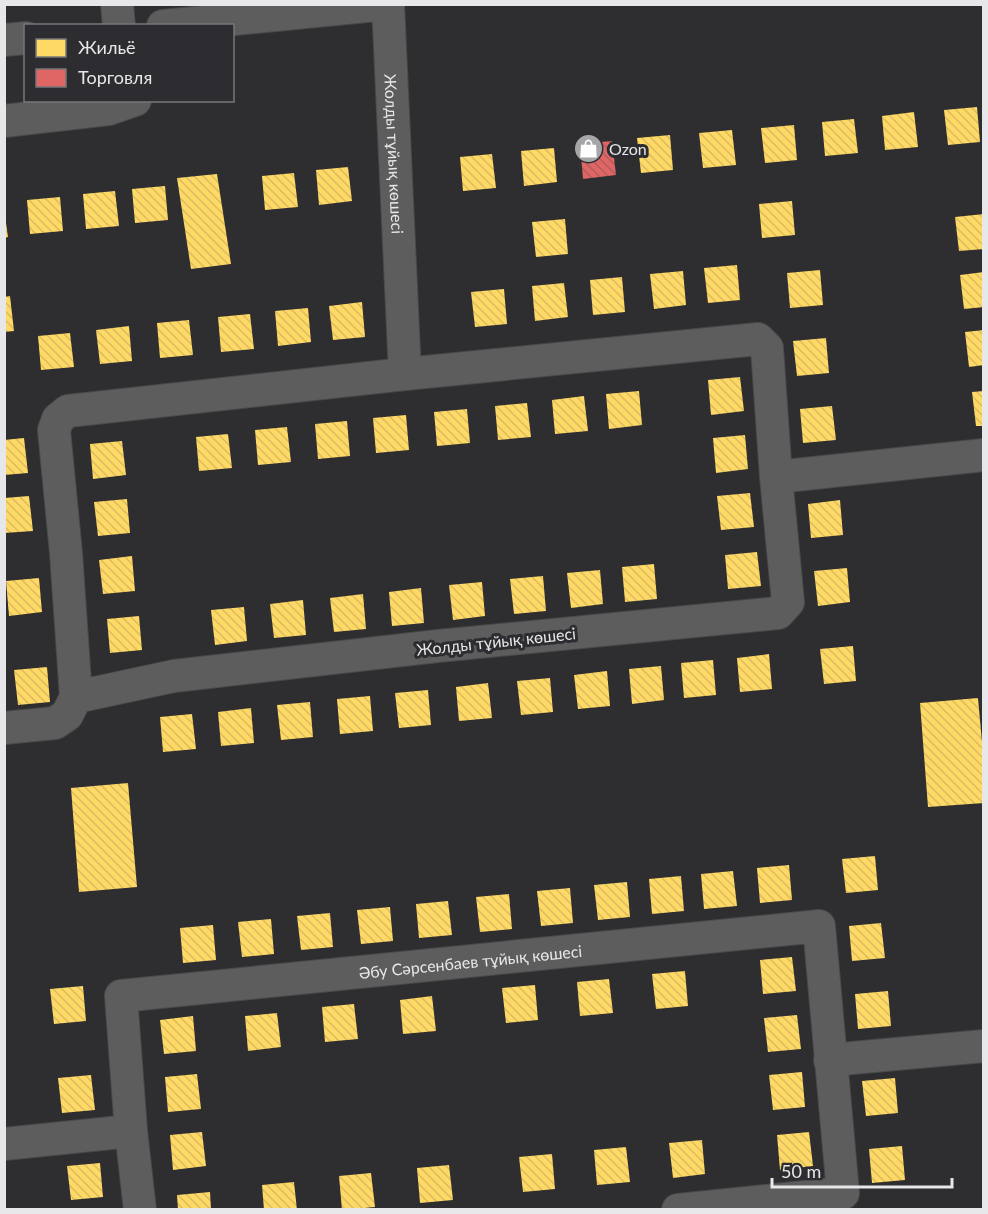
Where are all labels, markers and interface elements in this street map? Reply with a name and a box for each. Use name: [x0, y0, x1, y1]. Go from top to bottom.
legend: [24, 24, 234, 102]
text: Жильё: [78, 36, 136, 58]
text: Торговля: [78, 66, 152, 88]
street label: Жолды тұйық көшесі: [382, 73, 408, 234]
shop icon: Ozon: [572, 132, 604, 164]
place label: Ozon: [609, 139, 647, 158]
street label: Жолды тұйық көшесі: [415, 623, 577, 659]
street label: Әбу Сәрсенбаев тұйық көшесі: [358, 940, 583, 982]
scale bar: [772, 1151, 952, 1189]
text: 50 m: [781, 1160, 821, 1182]

